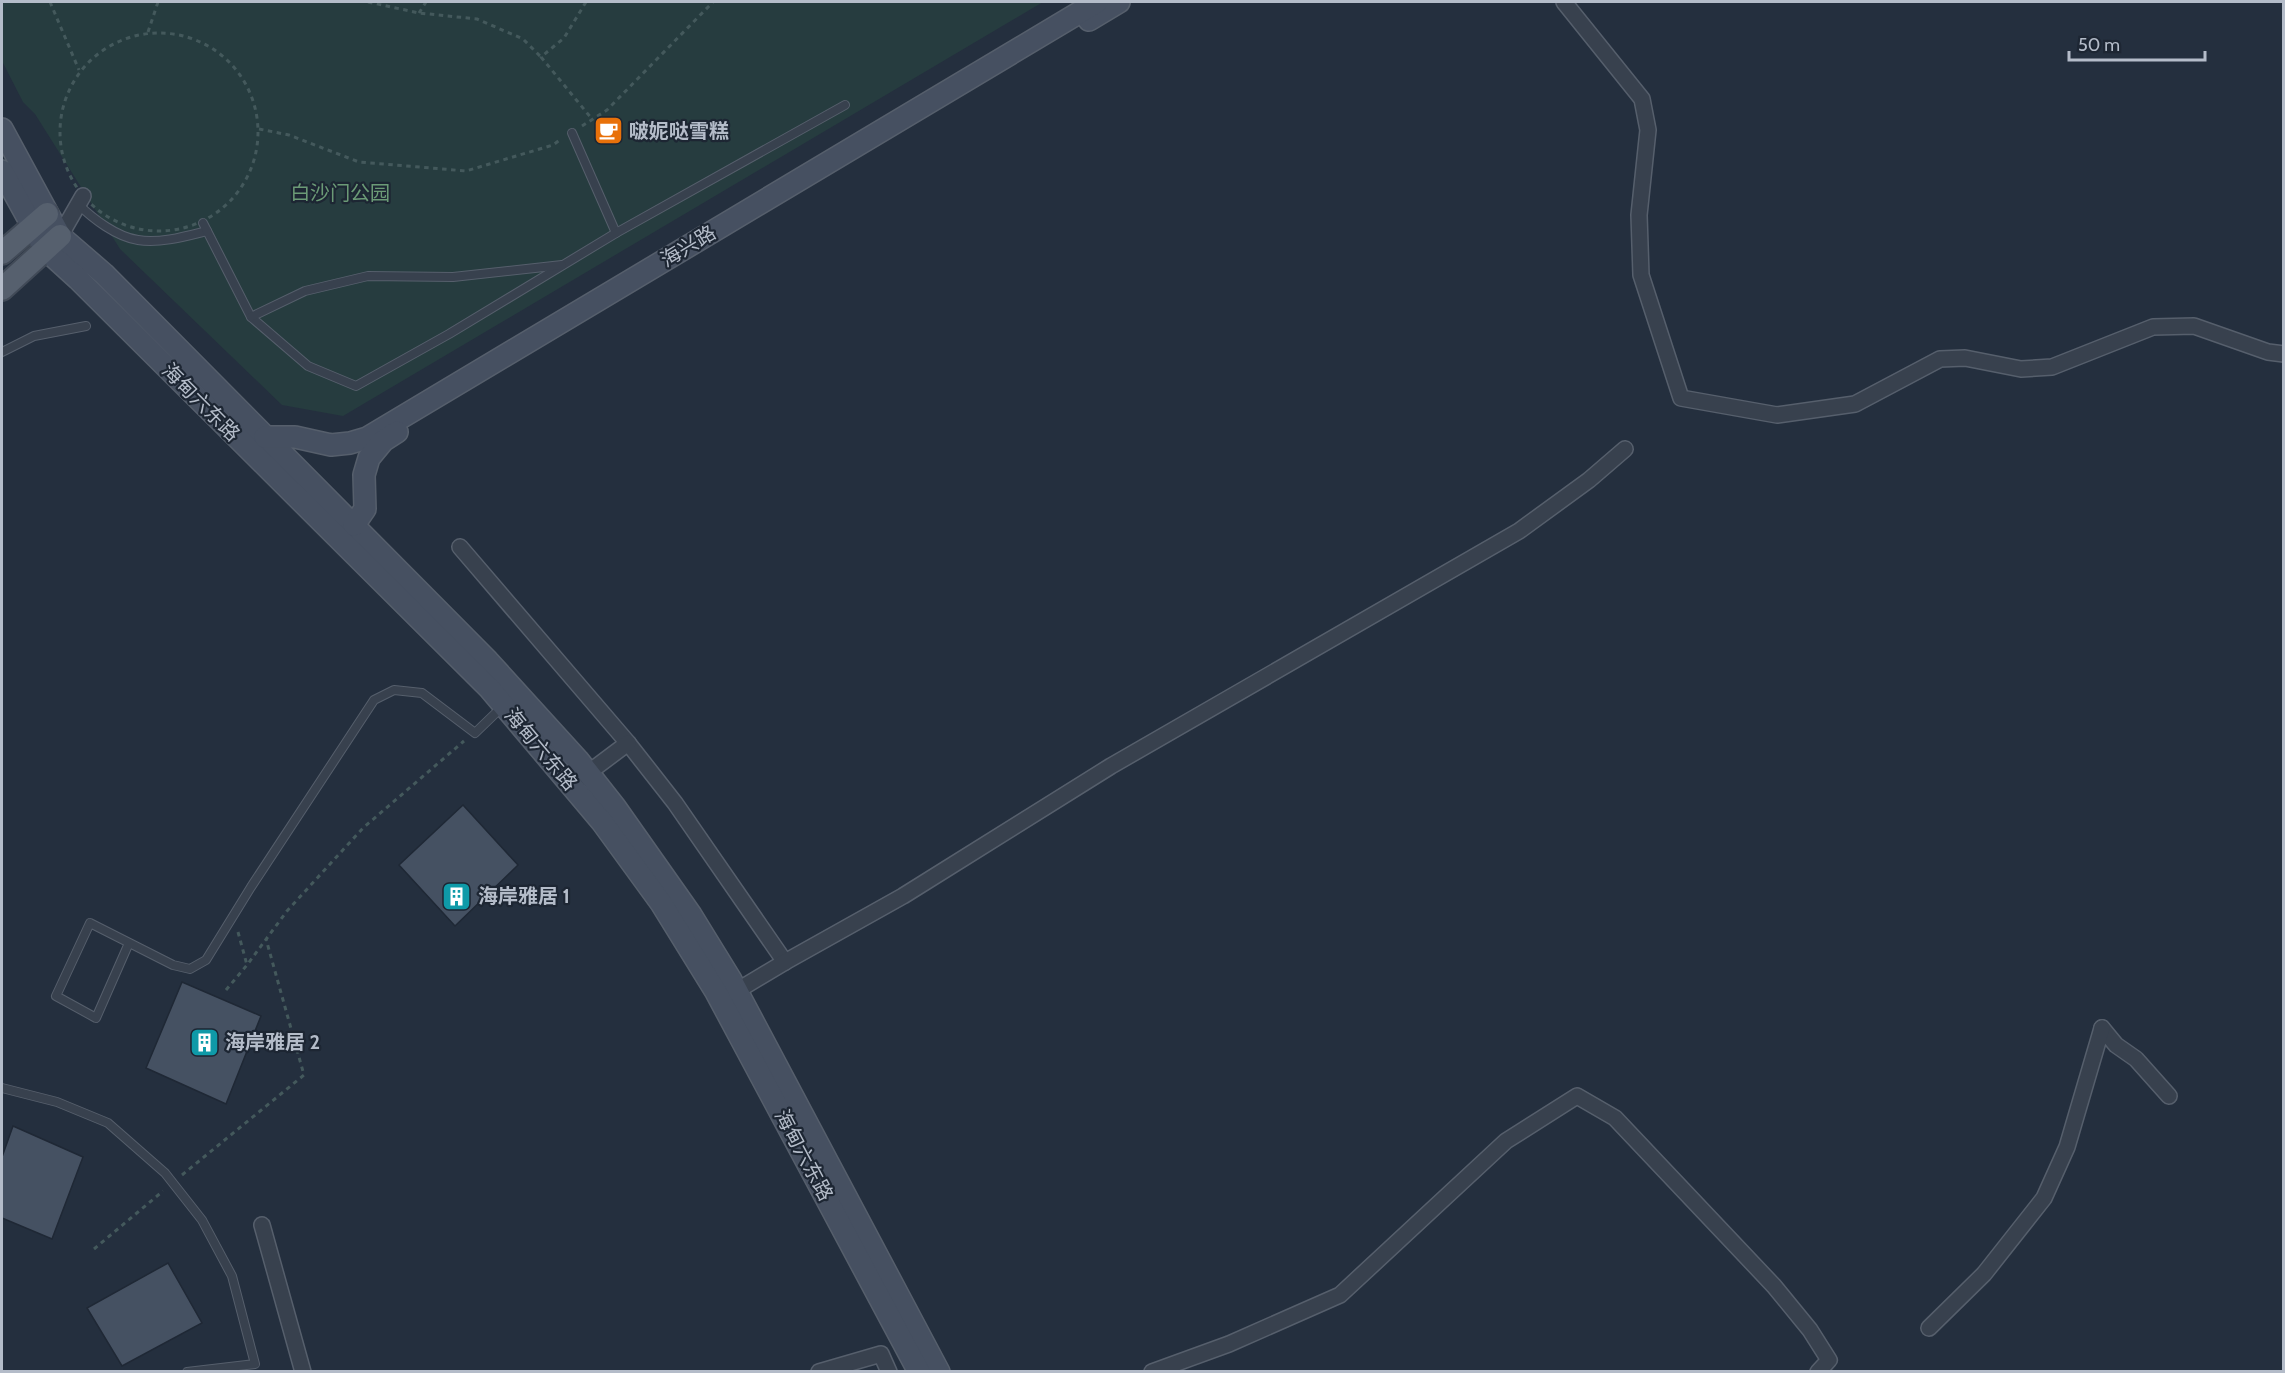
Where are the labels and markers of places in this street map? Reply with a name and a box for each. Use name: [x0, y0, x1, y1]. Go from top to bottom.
cafe icon: 啵妮哒雪糕: [592, 115, 624, 147]
place label: 啵妮哒雪糕: [629, 119, 729, 143]
building icon: 海岸雅居 1: [441, 880, 473, 912]
place label: 海岸雅居 1: [478, 884, 570, 908]
building icon: 海岸雅居 2: [188, 1026, 220, 1058]
place label: 海岸雅居 2: [225, 1030, 320, 1054]

